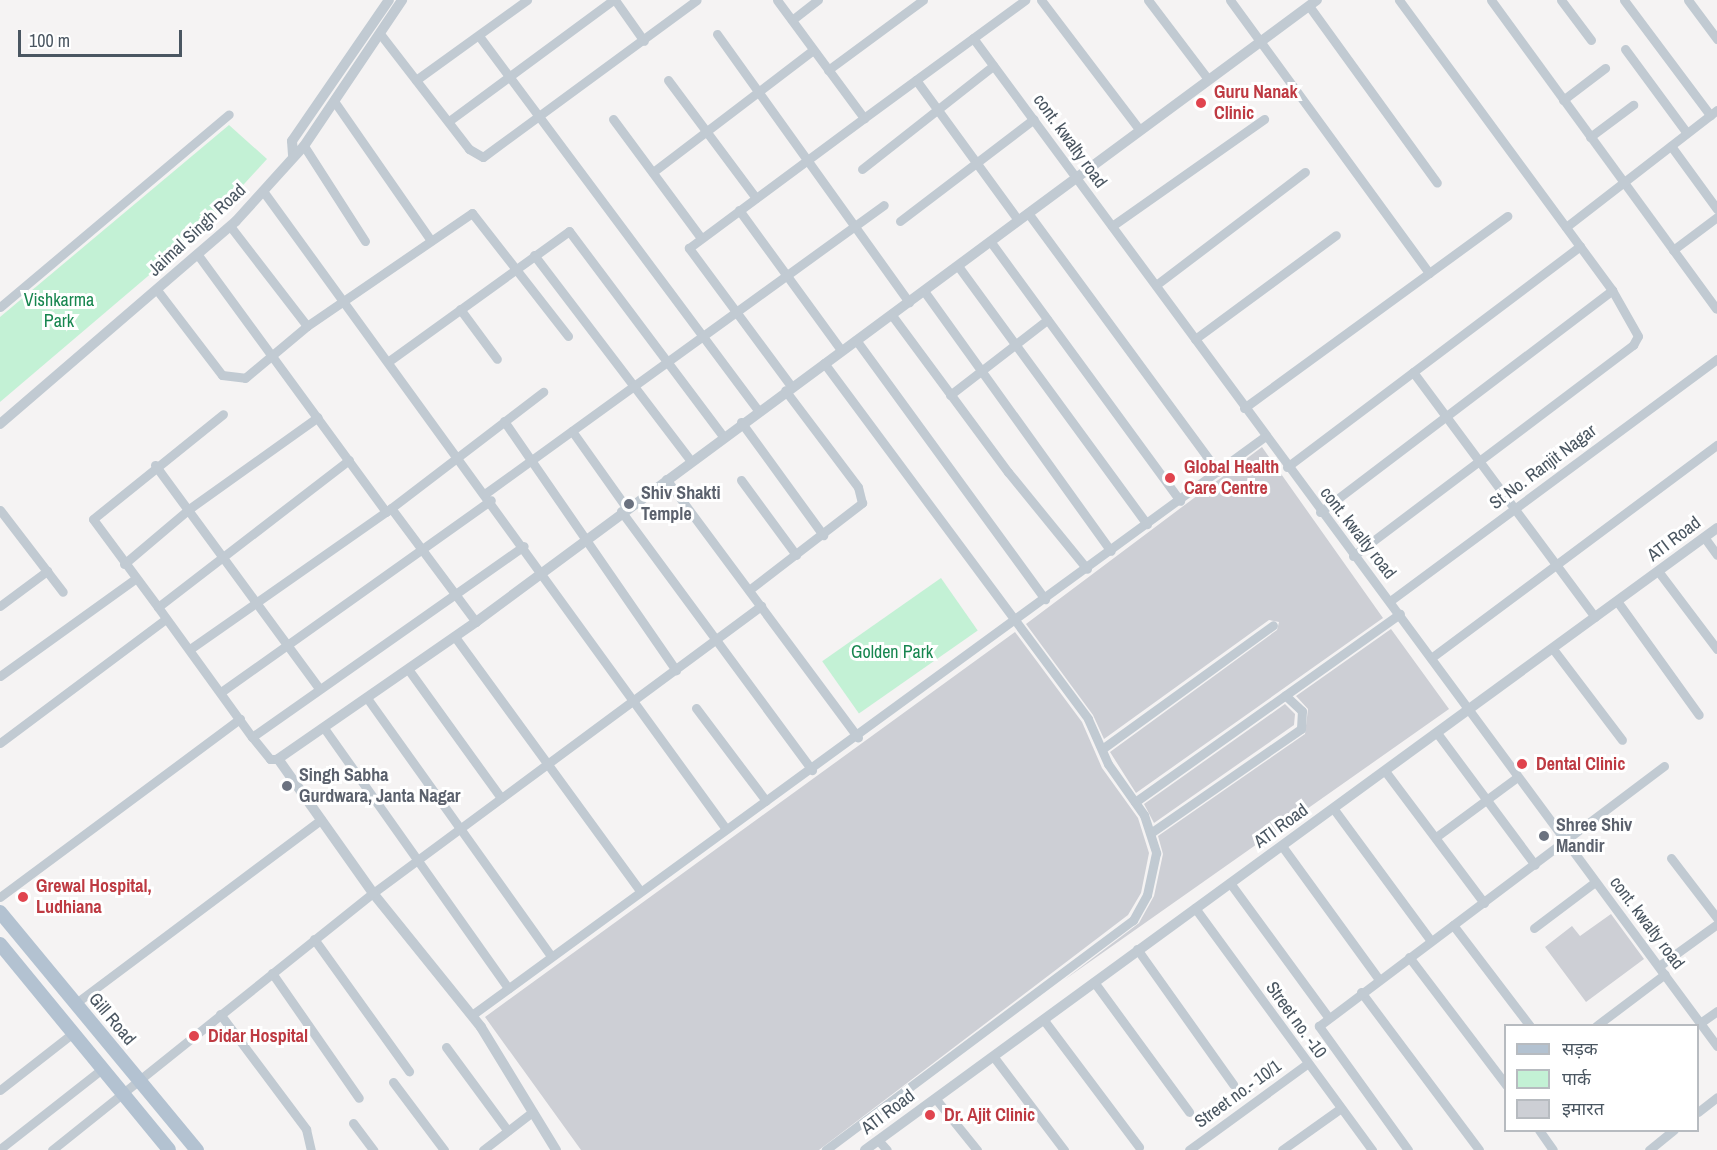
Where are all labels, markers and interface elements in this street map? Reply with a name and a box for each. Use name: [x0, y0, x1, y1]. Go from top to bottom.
scale bar: [21, 18, 184, 56]
text: 100 m: [29, 28, 70, 53]
place label: Guru Nanak Clinic: [1214, 82, 1298, 124]
street label: cont. kwalty road: [1029, 90, 1111, 192]
marker: Guru Nanak Clinic: [1192, 94, 1210, 112]
street label: Jaimal Singh Road: [144, 179, 250, 281]
park label: Vishkarma Park: [24, 290, 94, 332]
street label: St No. Ranjit Nagar: [1485, 420, 1601, 514]
place label: Global Health Care Centre: [1184, 457, 1279, 500]
marker: Global Health Care Centre: [1161, 469, 1179, 487]
place label: Shiv Shakti Temple: [641, 483, 721, 526]
street label: cont. kwalty road: [1315, 483, 1401, 583]
marker: Shiv Shakti Temple: [622, 497, 636, 511]
street label: ATI Road: [1643, 512, 1705, 566]
park label: Golden Park: [851, 641, 933, 663]
place label: Dental Clinic: [1536, 753, 1625, 775]
marker: Dental Clinic: [1513, 755, 1531, 773]
place label: Singh Sabha Gurdwara, Janta Nagar: [299, 765, 461, 808]
marker: Singh Sabha Gurdwara, Janta Nagar: [280, 779, 294, 793]
street label: ATI Road: [1250, 799, 1312, 853]
place label: Shree Shiv Mandir: [1556, 815, 1632, 858]
marker: Shree Shiv Mandir: [1537, 829, 1551, 843]
street label: cont. kwalty road: [1605, 872, 1689, 974]
place label: Grewal Hospital, Ludhiana: [36, 876, 152, 918]
marker: Grewal Hospital, Ludhiana: [14, 888, 32, 906]
street label: Street no. -10: [1261, 977, 1331, 1063]
street label: Gill Road: [84, 988, 140, 1050]
legend: [1504, 1024, 1699, 1132]
place label: Didar Hospital: [208, 1025, 308, 1047]
marker: Didar Hospital: [185, 1027, 203, 1045]
text: सड़क: [1562, 1036, 1598, 1061]
street label: Street no.- 10/1: [1190, 1055, 1286, 1133]
text: पार्क: [1562, 1066, 1591, 1091]
street label: ATI Road: [857, 1085, 919, 1139]
text: इमारत: [1562, 1096, 1604, 1121]
place label: Dr. Ajit Clinic: [944, 1104, 1036, 1126]
marker: Dr. Ajit Clinic: [921, 1106, 939, 1124]

